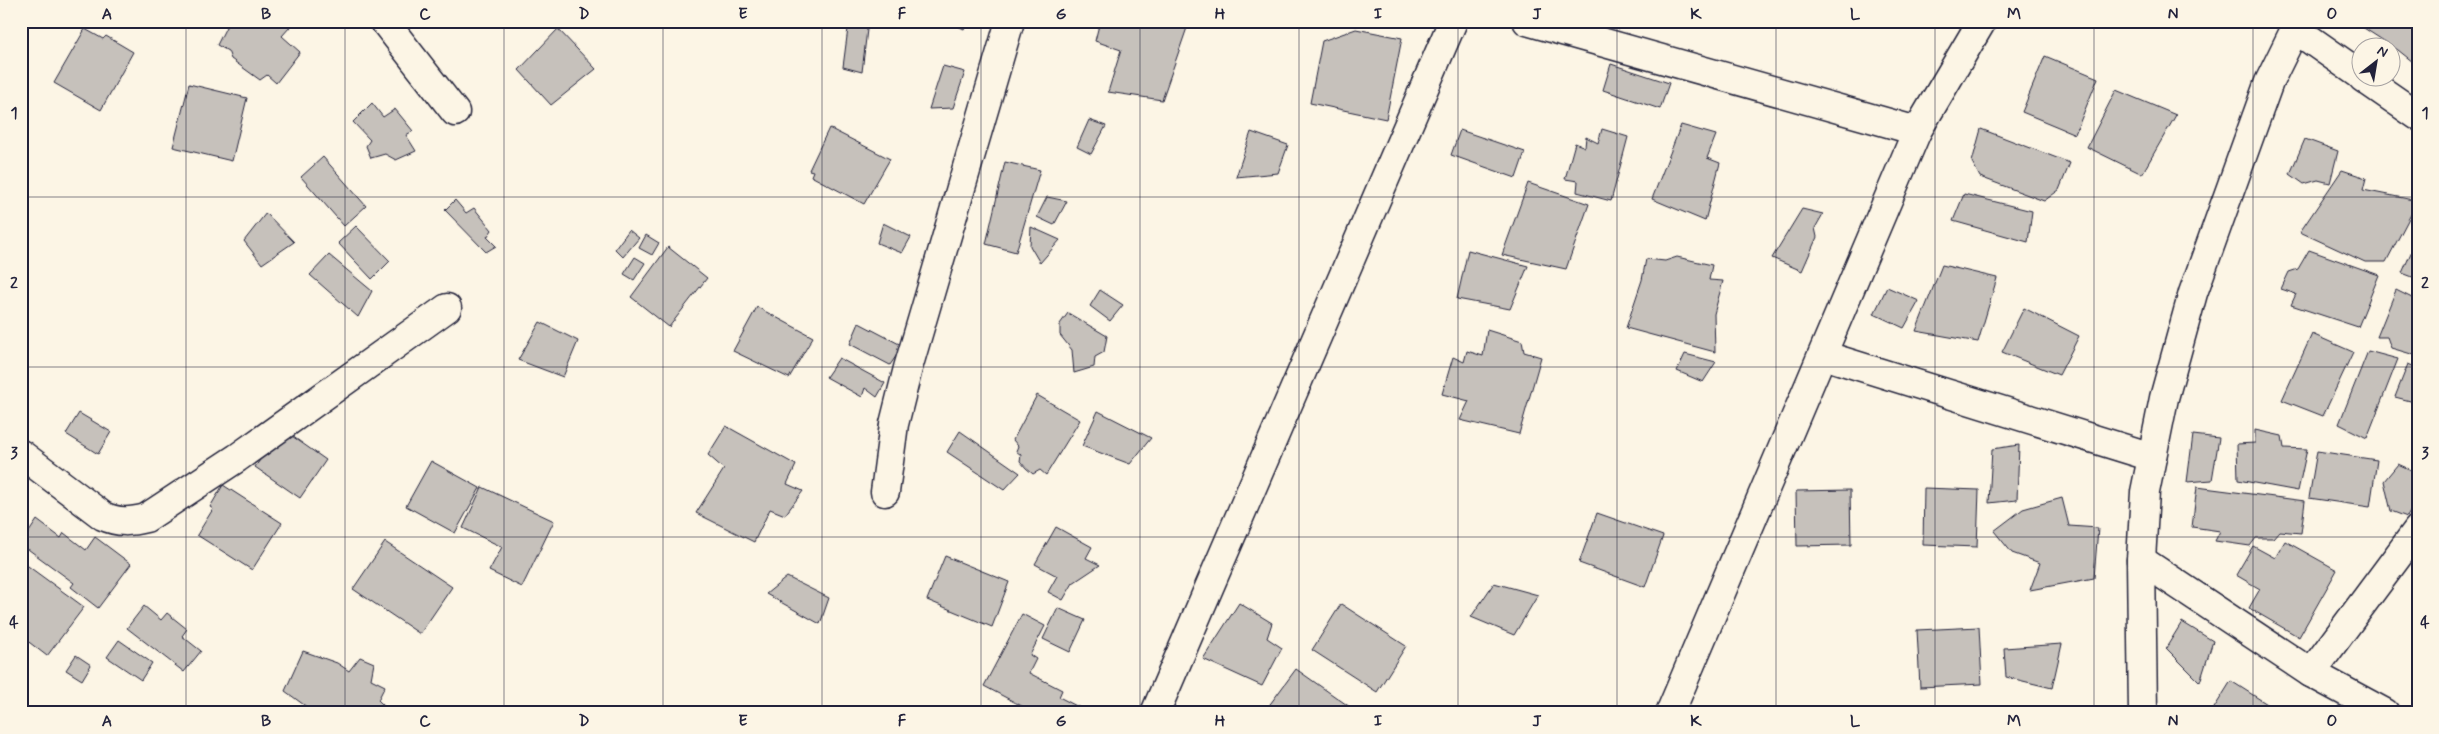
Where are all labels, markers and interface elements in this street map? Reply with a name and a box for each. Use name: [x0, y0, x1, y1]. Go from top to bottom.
text: A: [102, 4, 112, 25]
text: B: [261, 4, 271, 25]
text: C: [419, 4, 431, 25]
text: D: [578, 4, 590, 25]
text: E: [738, 4, 748, 25]
text: F: [898, 4, 907, 25]
text: G: [1056, 4, 1067, 25]
text: H: [1215, 4, 1226, 25]
text: I: [1374, 4, 1383, 25]
text: J: [1532, 4, 1542, 25]
text: K: [1690, 4, 1702, 25]
text: L: [1850, 4, 1861, 25]
text: M: [2007, 4, 2021, 25]
text: N: [2168, 4, 2178, 25]
text: O: [2327, 4, 2338, 25]
north arrow: [2352, 38, 2402, 88]
text: N: [2374, 42, 2391, 62]
text: 1: [10, 103, 18, 124]
text: 1: [2421, 103, 2429, 124]
text: 2: [10, 273, 18, 294]
text: 2: [2421, 273, 2429, 294]
text: 3: [10, 443, 18, 464]
text: 3: [2421, 443, 2429, 464]
text: 4: [9, 612, 19, 633]
text: 4: [2420, 612, 2430, 633]
text: A: [102, 711, 112, 732]
text: B: [261, 711, 271, 732]
text: C: [419, 711, 431, 732]
text: D: [578, 711, 590, 732]
text: E: [738, 711, 748, 732]
text: F: [898, 711, 907, 732]
text: G: [1056, 711, 1067, 732]
text: H: [1215, 711, 1226, 732]
text: I: [1374, 711, 1383, 732]
text: J: [1532, 711, 1542, 732]
text: K: [1690, 711, 1702, 732]
text: L: [1850, 711, 1861, 732]
text: M: [2007, 711, 2021, 732]
text: N: [2168, 711, 2178, 732]
text: O: [2327, 711, 2338, 732]

